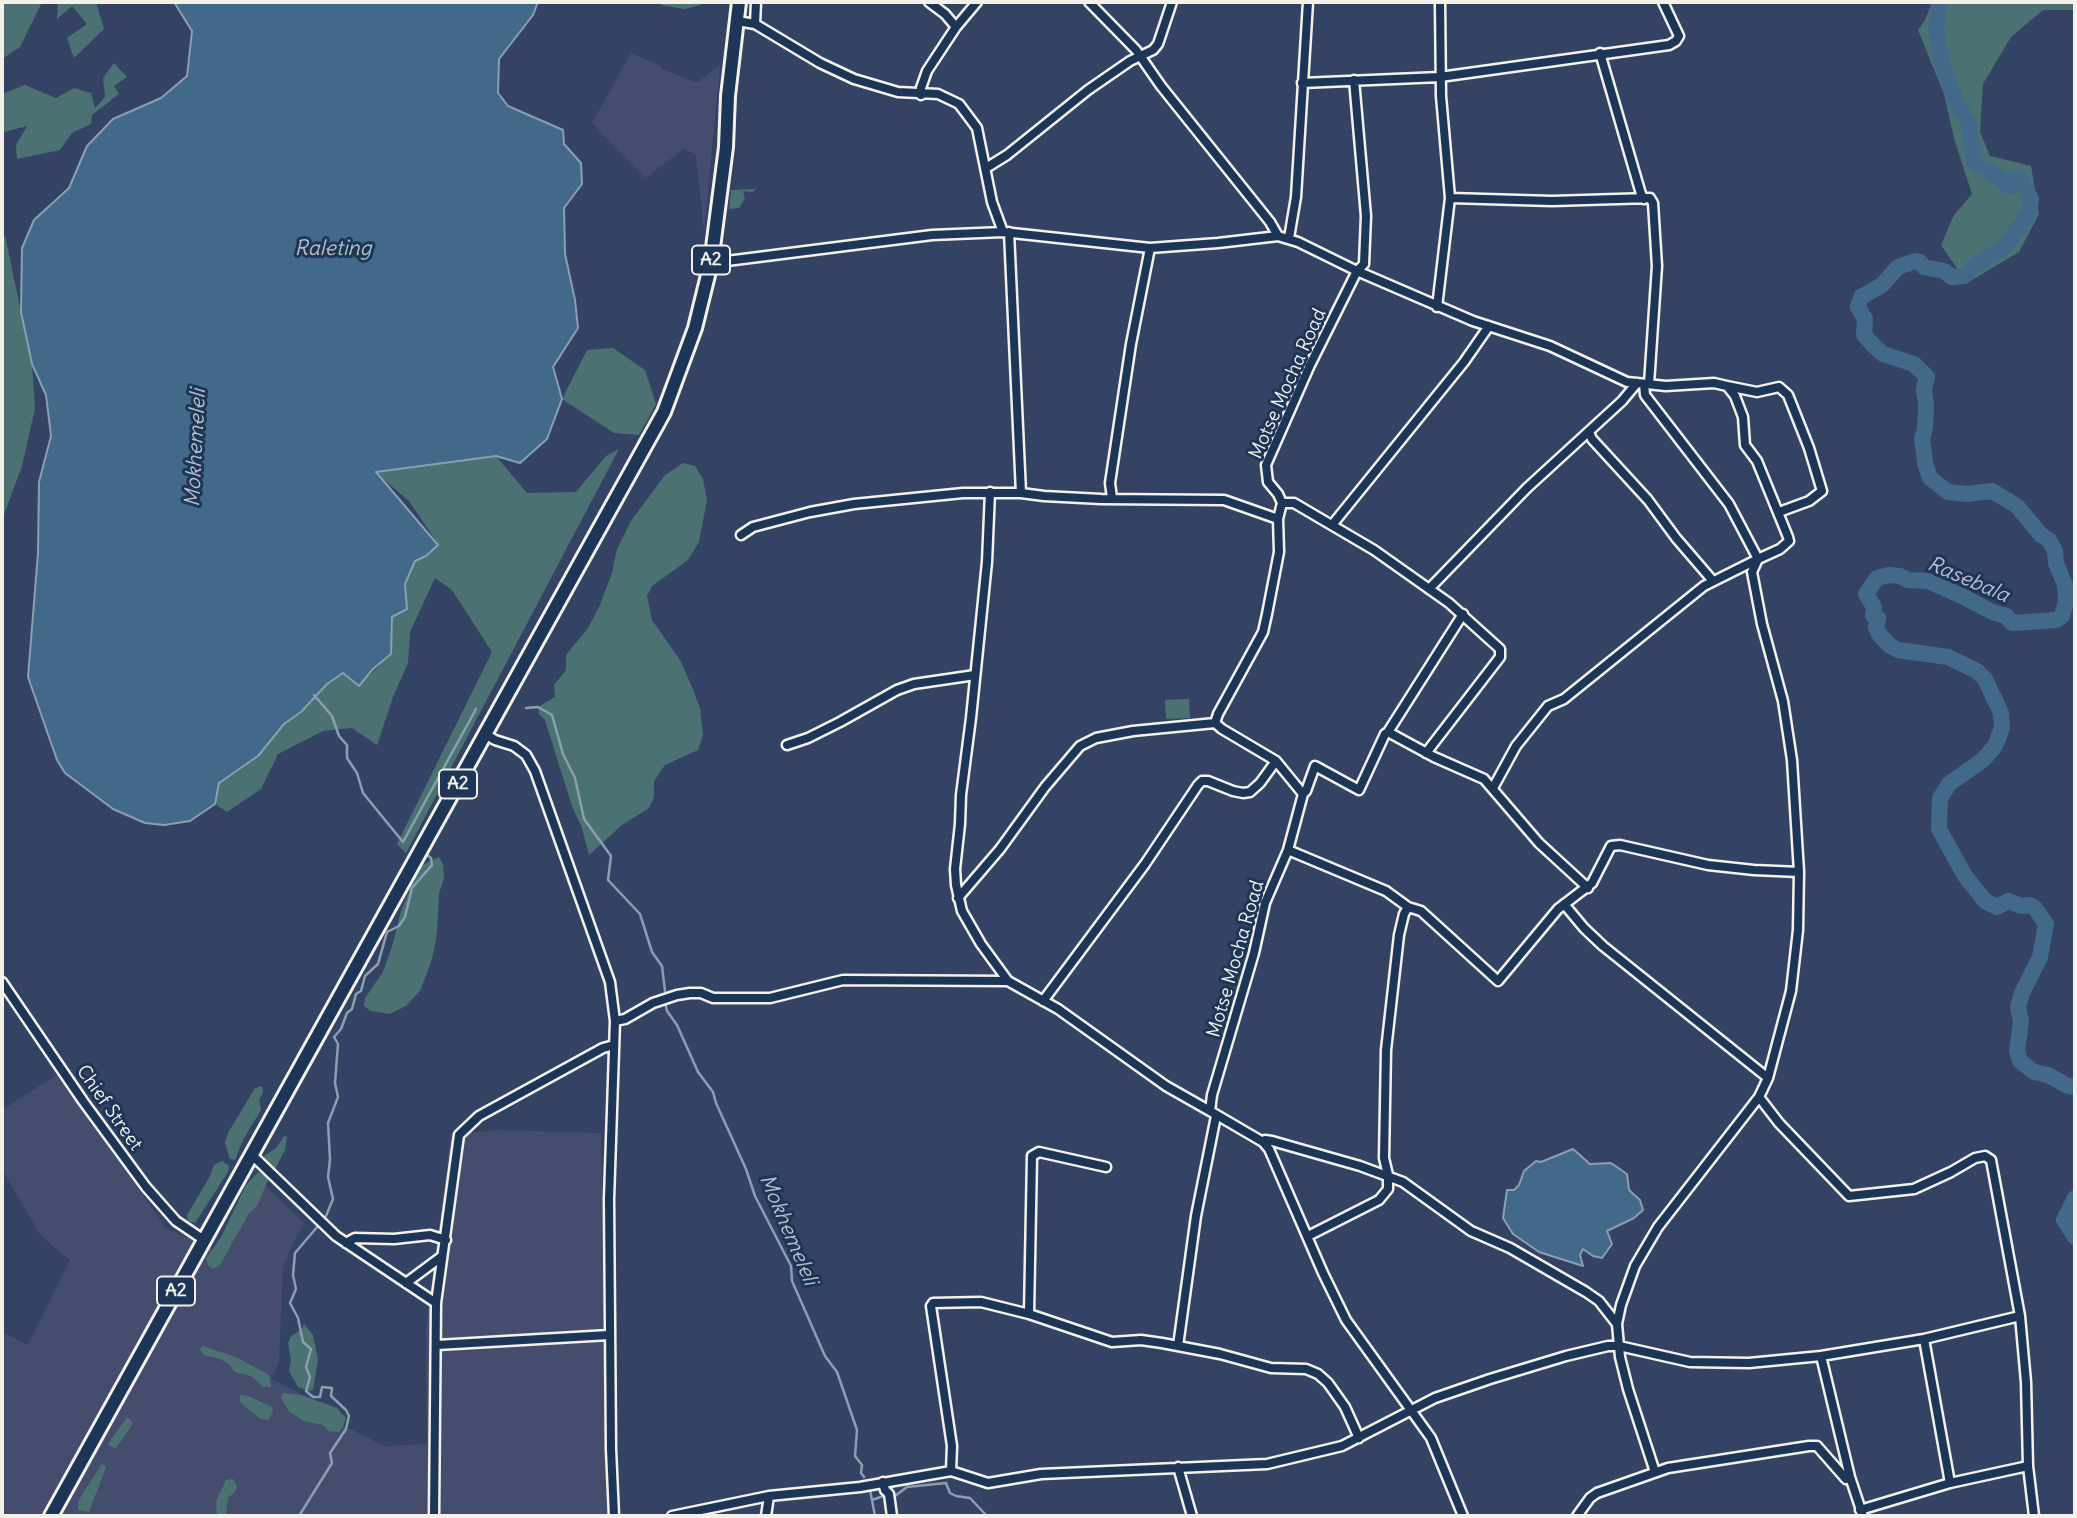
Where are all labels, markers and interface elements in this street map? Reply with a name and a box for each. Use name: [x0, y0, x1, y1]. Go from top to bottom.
water label: Raleting: [295, 236, 371, 262]
road number: A2: [692, 246, 730, 274]
street label: Motse Mocha Road: [1245, 305, 1331, 463]
water label: Mokhemeleli: [180, 388, 212, 508]
water label: Rasebala: [1923, 552, 2013, 608]
road number: A2: [439, 770, 477, 798]
street label: Motse Mocha Road: [1203, 878, 1269, 1040]
street label: Chief Street: [71, 1061, 147, 1155]
water label: Mokhemeleli: [753, 1171, 823, 1289]
road number: A2: [157, 1276, 195, 1306]

